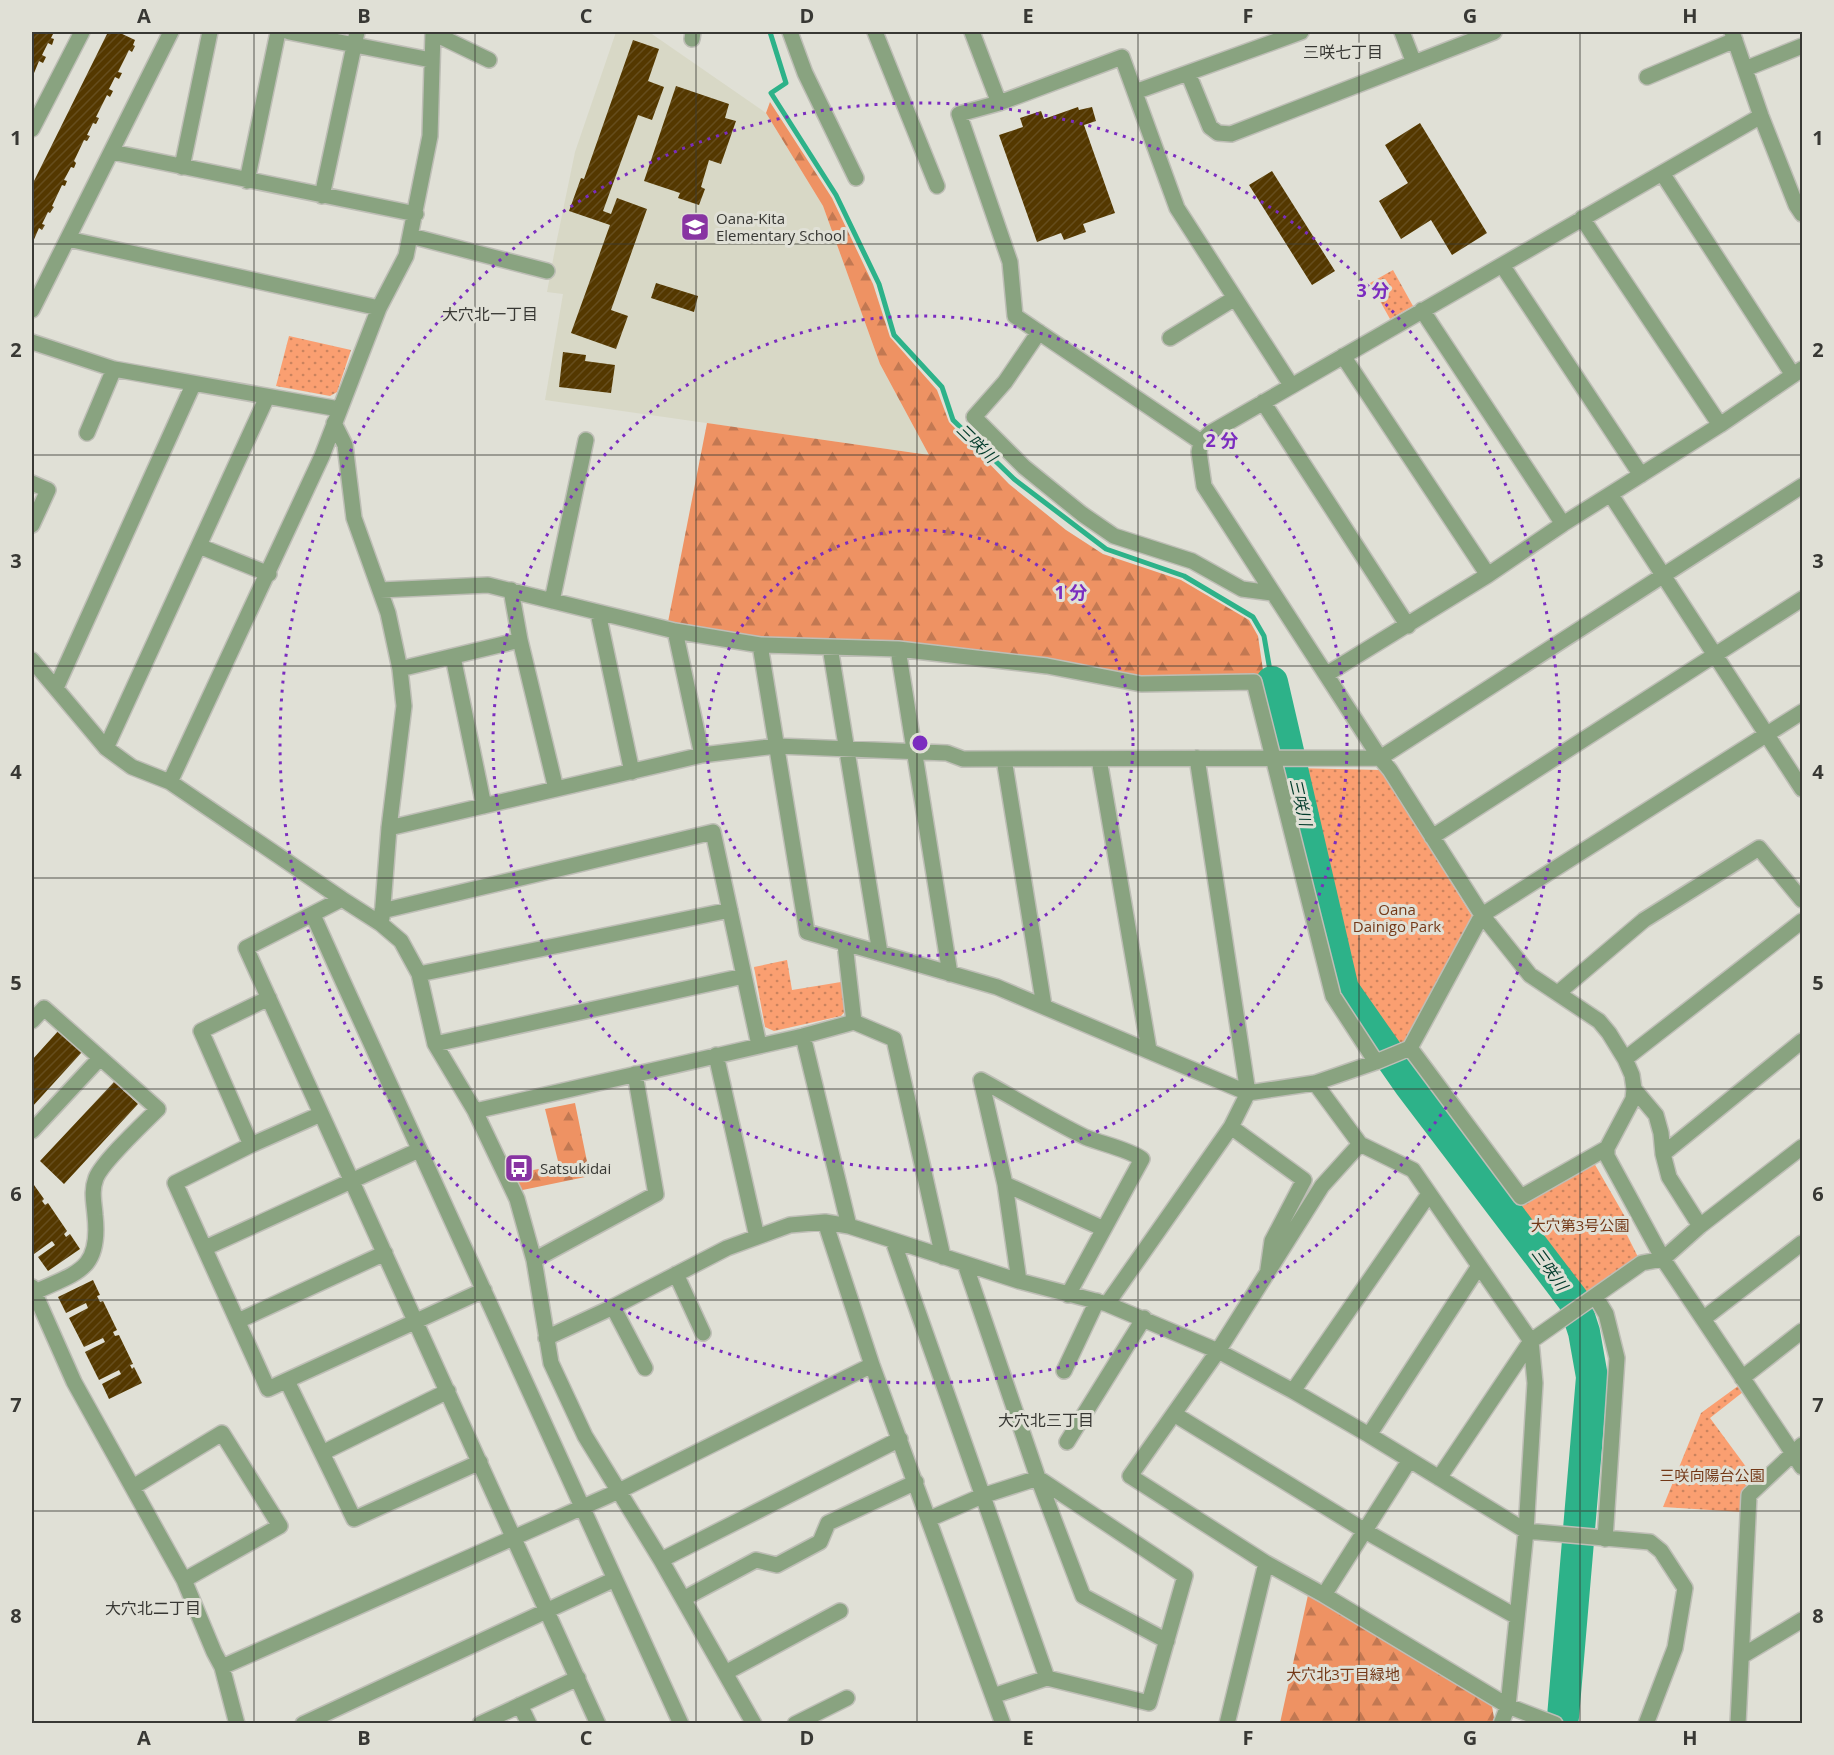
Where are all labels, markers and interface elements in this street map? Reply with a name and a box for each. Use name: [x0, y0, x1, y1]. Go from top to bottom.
text: A: [137, 2, 151, 29]
text: B: [357, 2, 371, 29]
text: C: [580, 2, 593, 29]
text: D: [800, 2, 814, 29]
text: E: [1022, 2, 1034, 29]
text: F: [1243, 2, 1253, 29]
text: G: [1463, 2, 1477, 29]
text: H: [1682, 2, 1698, 29]
district label: 三咲七丁目: [1303, 41, 1383, 63]
text: 1: [10, 124, 22, 151]
text: 1: [1812, 124, 1824, 151]
place label: Oana-Kita Elementary School: [716, 208, 846, 245]
school or university icon: Oana-Kita Elementary School: [679, 211, 711, 243]
text: 3 分: [1357, 278, 1389, 302]
district label: 大穴北一丁目: [442, 303, 538, 325]
text: 2: [10, 336, 22, 363]
text: 2: [1812, 336, 1824, 363]
water label: 三咲川: [952, 418, 1003, 469]
text: 2 分: [1206, 428, 1238, 452]
text: 3: [10, 547, 22, 574]
text: 3: [1812, 547, 1824, 574]
text: 1 分: [1055, 580, 1087, 604]
centre of rings: [910, 733, 930, 753]
text: 4: [10, 758, 22, 785]
text: 4: [1812, 758, 1824, 785]
water label: 三咲川: [1285, 776, 1318, 830]
park label: Oana Dainigo Park: [1353, 899, 1441, 936]
text: 5: [10, 969, 22, 996]
text: 5: [1812, 969, 1824, 996]
bus stop icon: Satsukidai: [503, 1152, 535, 1184]
place label: Satsukidai: [540, 1158, 611, 1178]
text: 6: [10, 1180, 22, 1207]
text: 6: [1812, 1180, 1824, 1207]
park label: 大穴第3号公園: [1531, 1215, 1629, 1235]
water label: 三咲川: [1527, 1243, 1574, 1296]
text: 7: [10, 1391, 22, 1418]
text: 7: [1812, 1391, 1824, 1418]
district label: 大穴北三丁目: [998, 1409, 1094, 1431]
park label: 三咲向陽台公園: [1659, 1465, 1765, 1485]
district label: 大穴北二丁目: [105, 1597, 201, 1619]
text: 8: [10, 1602, 22, 1629]
text: 8: [1812, 1602, 1824, 1629]
park label: 大穴北3丁目緑地: [1286, 1664, 1400, 1684]
text: A: [137, 1724, 151, 1751]
text: B: [357, 1724, 371, 1751]
text: C: [580, 1724, 593, 1751]
text: D: [800, 1724, 814, 1751]
text: E: [1022, 1724, 1034, 1751]
text: F: [1243, 1724, 1253, 1751]
text: G: [1463, 1724, 1477, 1751]
text: H: [1682, 1724, 1698, 1751]

